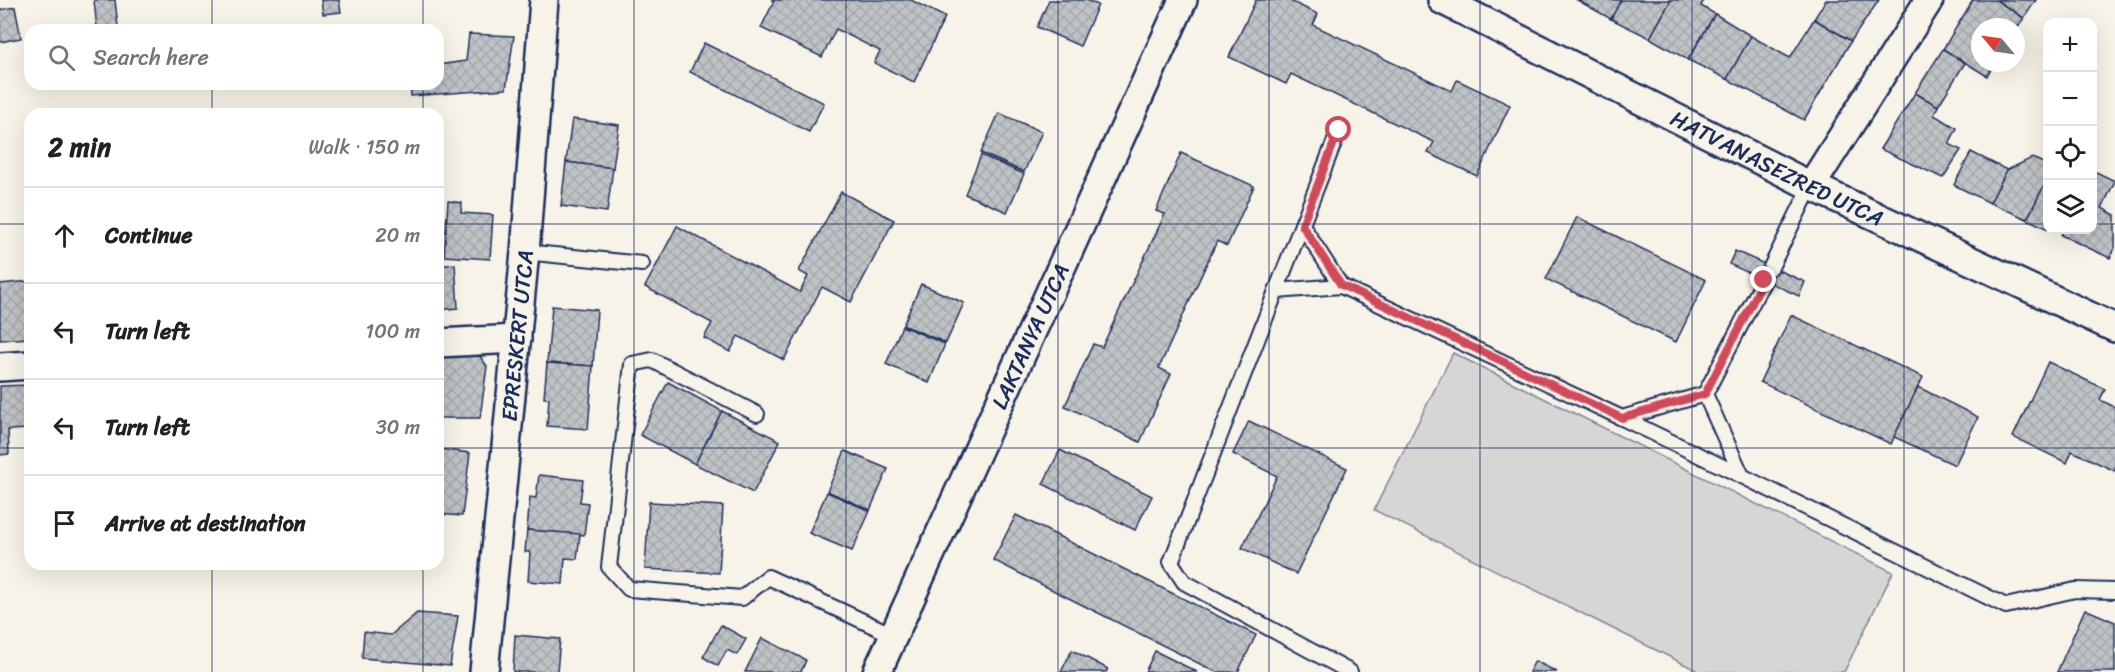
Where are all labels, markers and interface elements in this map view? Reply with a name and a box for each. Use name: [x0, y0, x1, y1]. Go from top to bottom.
north arrow: [1971, 18, 2025, 72]
map controls: [2043, 18, 2097, 234]
button: +: [2043, 18, 2097, 72]
search box: [24, 24, 444, 90]
text: Search here: [93, 38, 209, 77]
icon: search: [45, 41, 78, 74]
button: −: [2043, 72, 2097, 126]
street label: HATVANASEZRED UTCA: [1664, 99, 1891, 237]
route start: [1325, 116, 1351, 142]
text: 2 min: [48, 124, 111, 170]
button: locate: [2043, 126, 2097, 180]
text: Walk · 150 m: [308, 130, 420, 165]
button: layers: [2043, 180, 2097, 234]
text: Continue: [105, 216, 193, 255]
text: 20 m: [375, 218, 420, 253]
icon: ahead: [48, 219, 81, 252]
street label: EPRESKERT UTCA: [489, 248, 545, 423]
street label: LAKTANYA UTCA: [980, 257, 1080, 416]
route end: [1750, 266, 1776, 292]
text: Turn left: [105, 312, 190, 351]
text: 100 m: [366, 314, 420, 349]
icon: left: [48, 315, 81, 348]
text: Turn left: [105, 408, 190, 447]
text: 30 m: [376, 410, 420, 445]
icon: left: [48, 411, 81, 444]
text: Arrive at destination: [105, 504, 306, 543]
icon: arrive: [48, 507, 81, 540]

